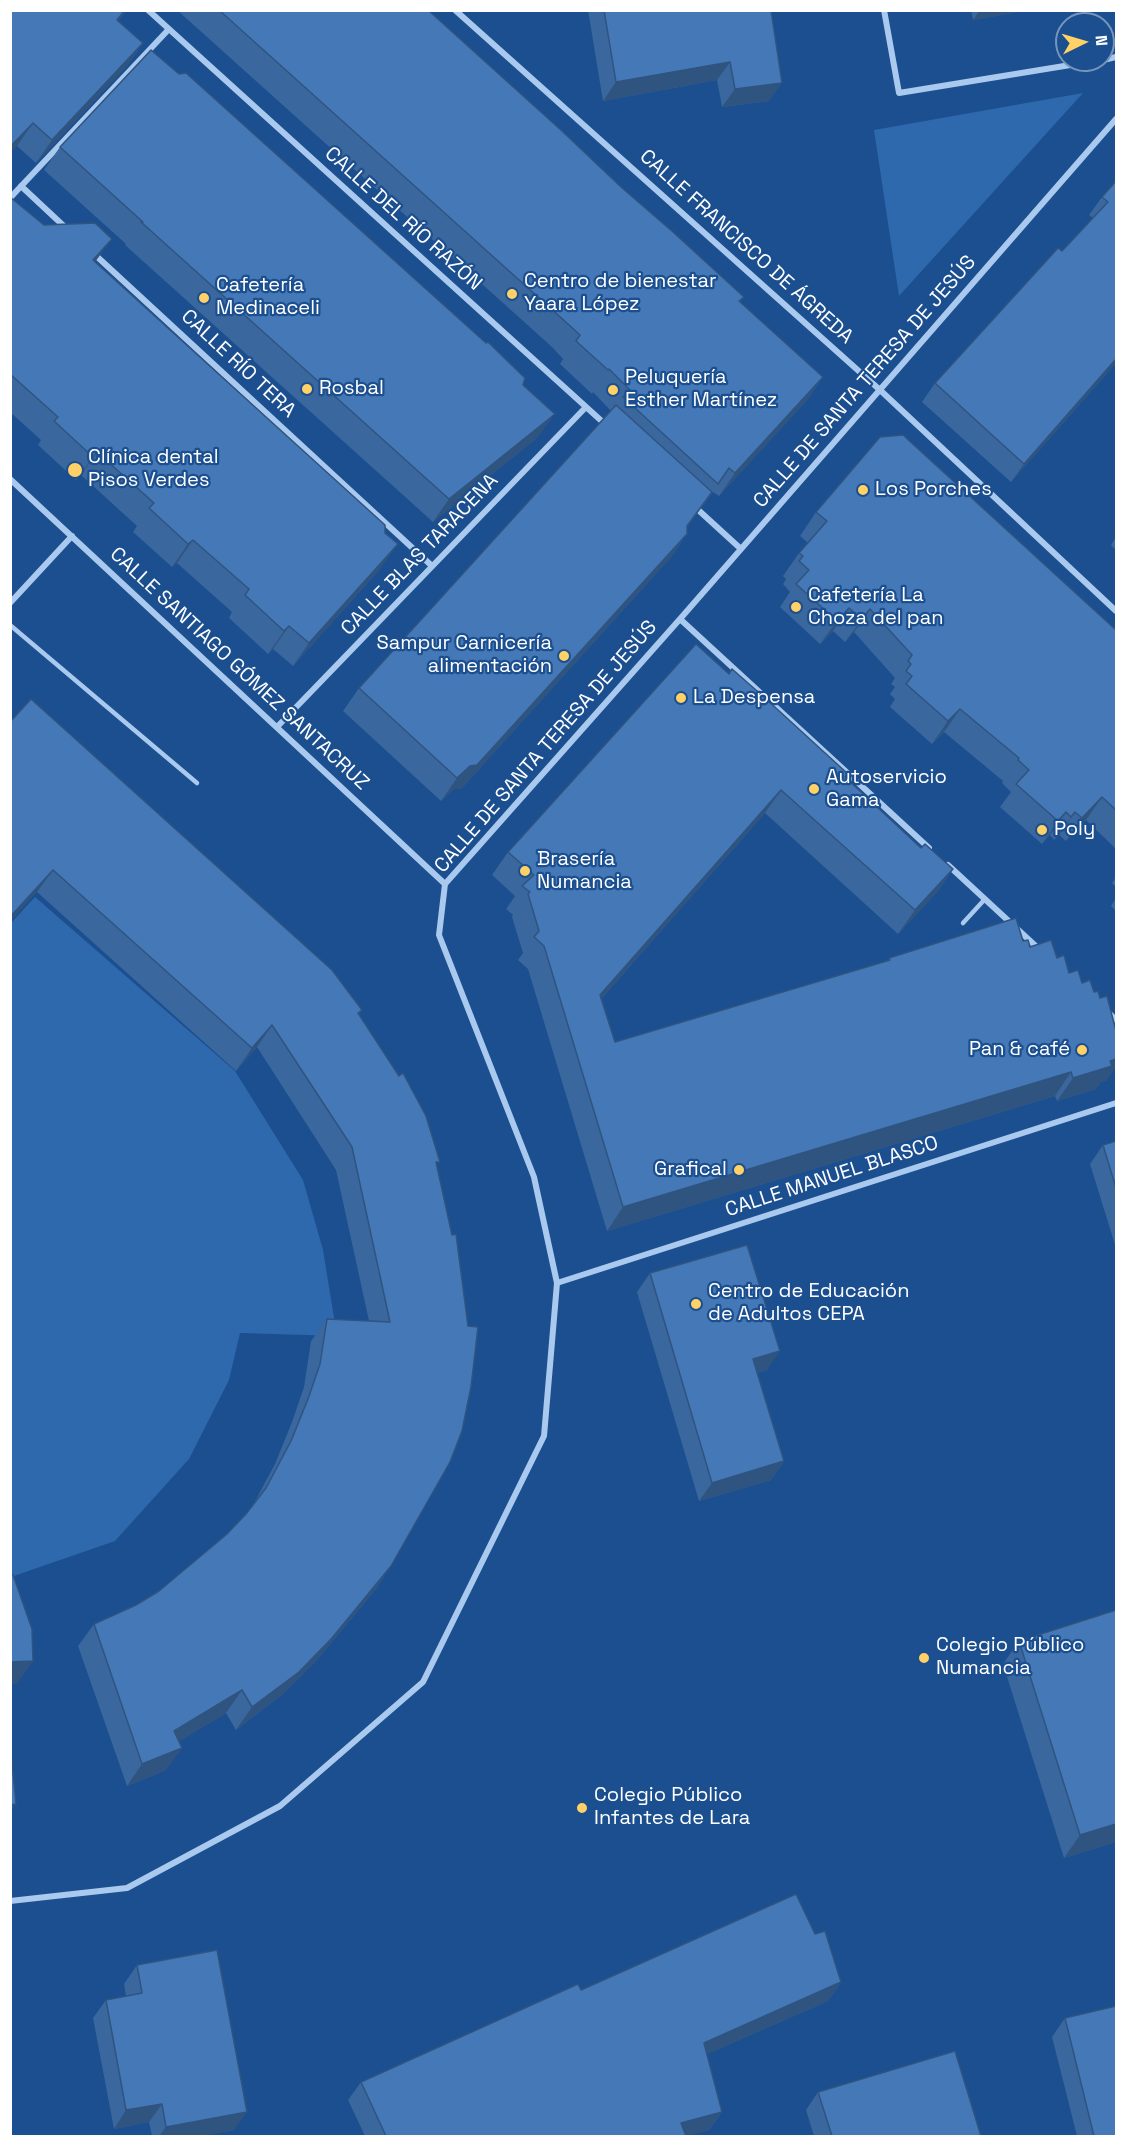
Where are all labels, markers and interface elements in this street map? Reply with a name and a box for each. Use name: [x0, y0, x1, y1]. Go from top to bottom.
north arrow: [1055, 12, 1115, 72]
text: N: [1091, 34, 1112, 47]
street label: CALLE DEL RÍO RAZÓN: [319, 142, 487, 296]
street label: CALLE FRANCISCO DE ÁGREDA: [634, 145, 858, 349]
street label: CALLE DE SANTA TERESA DE JESÚS: [749, 251, 981, 513]
place label: Centro de bienestar Yaara López: [524, 270, 717, 317]
place label: Cafetería Medinaceli: [216, 274, 320, 321]
marker: Centro de bienestar Yaara López: [505, 287, 519, 301]
marker: Cafetería Medinaceli: [197, 291, 211, 305]
street label: CALLE RÍO TERA: [176, 305, 300, 423]
place label: Peluquería Esther Martínez: [625, 366, 777, 413]
place label: Rosbal: [319, 377, 384, 401]
marker: Rosbal: [300, 382, 314, 396]
marker: Peluquería Esther Martínez: [606, 383, 620, 397]
place label: Clínica dental Pisos Verdes: [88, 446, 219, 493]
marker: Clínica dental Pisos Verdes: [66, 461, 84, 479]
street label: CALLE BLAS TARACENA: [337, 469, 503, 641]
place label: Los Porches: [875, 478, 992, 502]
marker: Los Porches: [856, 483, 870, 497]
street label: CALLE SANTIAGO GÓMEZ SANTACRUZ: [105, 542, 373, 796]
place label: Cafetería La Choza del pan: [808, 584, 944, 631]
marker: Cafetería La Choza del pan: [789, 600, 803, 614]
street label: CALLE DE SANTA TERESA DE JESÚS: [430, 616, 662, 878]
place label: Sampur Carnicería alimentación: [376, 632, 552, 679]
marker: Sampur Carnicería alimentación: [557, 649, 571, 663]
place label: La Despensa: [693, 686, 815, 710]
marker: La Despensa: [674, 691, 688, 705]
place label: Autoservicio Gama: [826, 766, 947, 813]
marker: Autoservicio Gama: [807, 782, 821, 796]
place label: Poly: [1054, 818, 1095, 842]
marker: Poly: [1035, 823, 1049, 837]
place label: Brasería Numancia: [537, 848, 632, 895]
marker: Brasería Numancia: [518, 864, 532, 878]
place label: Pan & café: [969, 1038, 1070, 1062]
marker: Pan & café: [1075, 1043, 1089, 1057]
street label: CALLE MANUEL BLASCO: [722, 1131, 942, 1223]
place label: Grafical: [654, 1158, 727, 1182]
marker: Grafical: [732, 1163, 746, 1177]
place label: Centro de Educación de Adultos CEPA: [708, 1280, 909, 1327]
marker: Centro de Educación de Adultos CEPA: [689, 1297, 703, 1311]
place label: Colegio Público Numancia: [936, 1634, 1084, 1681]
marker: Colegio Público Numancia: [917, 1651, 931, 1665]
place label: Colegio Público Infantes de Lara: [594, 1784, 750, 1831]
marker: Colegio Público Infantes de Lara: [575, 1801, 589, 1815]

